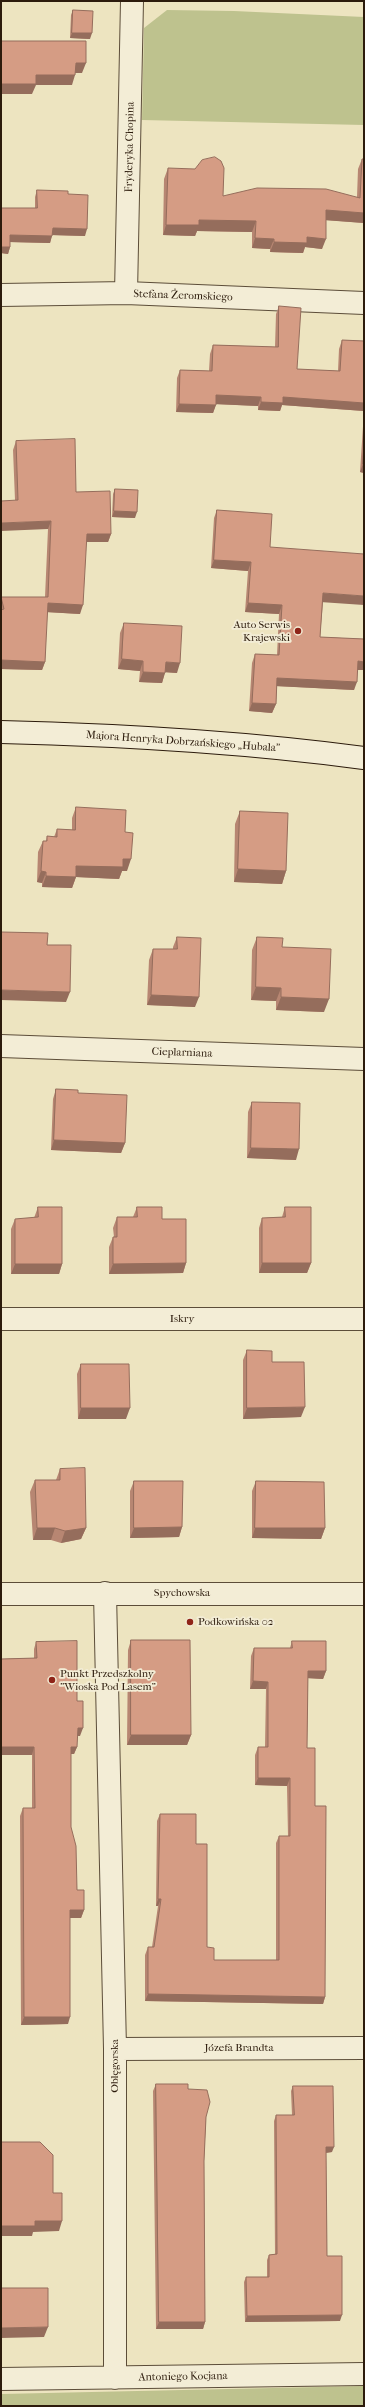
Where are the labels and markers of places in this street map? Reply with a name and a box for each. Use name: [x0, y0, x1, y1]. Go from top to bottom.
place label: Auto Serwis Krajewski: [234, 618, 290, 644]
marker: Auto Serwis Krajewski: [293, 626, 303, 636]
place label: Podkowińska 02: [198, 1615, 273, 1629]
marker: Podkowińska 02: [185, 1617, 195, 1627]
place label: Punkt Przedszkolny "Wioska Pod Lasem": [60, 1667, 156, 1693]
marker: Punkt Przedszkolny "Wioska Pod Lasem": [47, 1675, 57, 1685]

